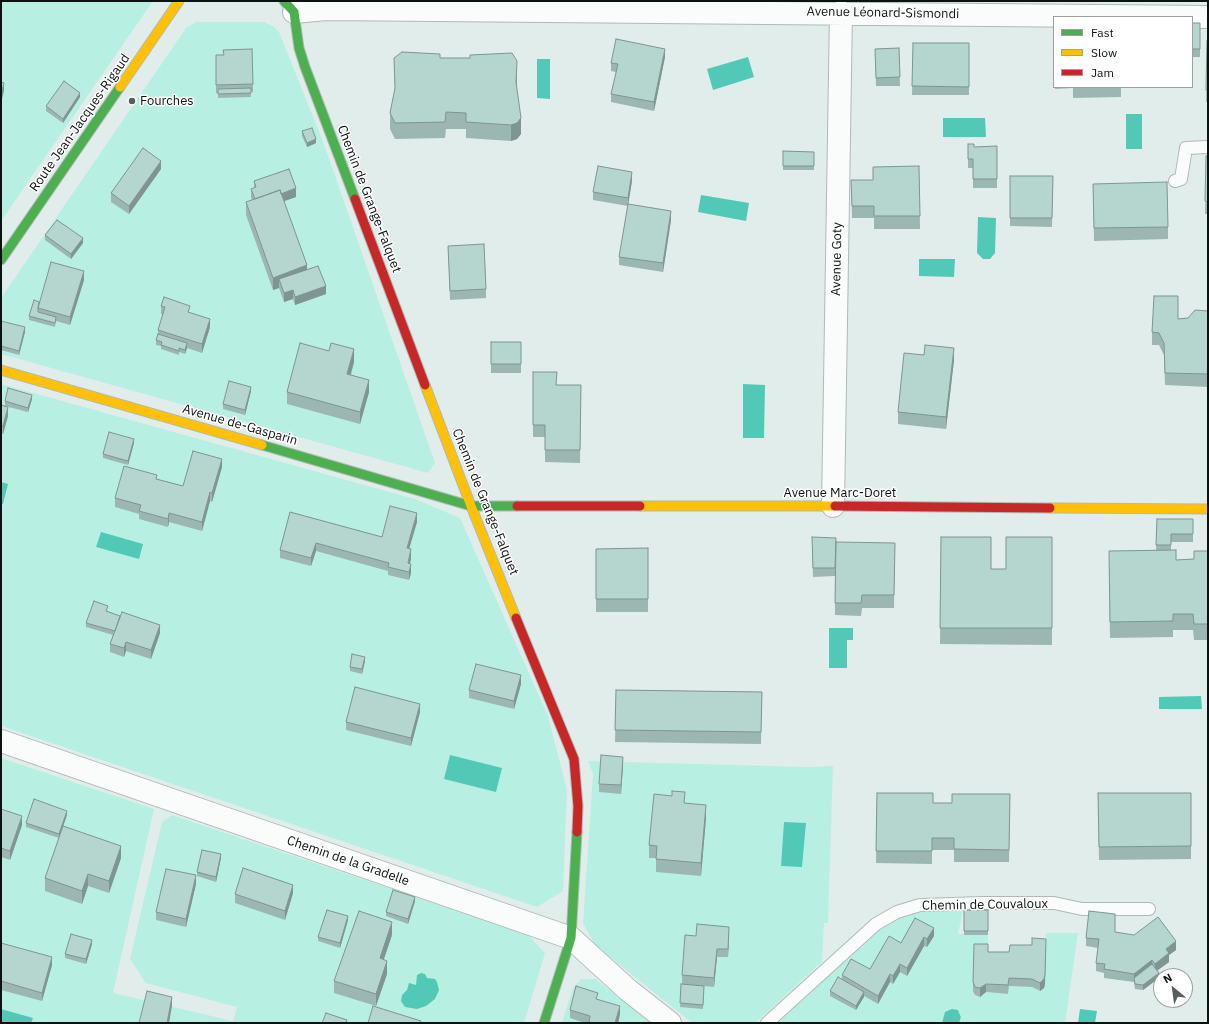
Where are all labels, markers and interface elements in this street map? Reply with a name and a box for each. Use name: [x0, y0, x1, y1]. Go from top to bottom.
street label: Avenue Léonard-Sismondi: [807, 4, 959, 22]
legend: [1053, 16, 1193, 88]
text: Fast: [1091, 25, 1114, 40]
text: Slow: [1091, 45, 1117, 60]
street label: Route Jean-Jacques-Rigaud: [27, 51, 133, 195]
text: Jam: [1091, 65, 1114, 80]
place label: Fourches: [140, 93, 194, 109]
marker: Fourches: [127, 96, 137, 106]
street label: Chemin de Grange-Falquet: [334, 123, 404, 275]
street label: Avenue Goty: [829, 222, 845, 296]
street label: Avenue de-Gasparin: [181, 401, 299, 449]
street label: Chemin de Grange-Falquet: [448, 426, 522, 578]
street label: Avenue Marc-Doret: [784, 485, 896, 501]
street label: Chemin de la Gradelle: [285, 833, 411, 889]
street label: Chemin de Couvaloux: [922, 896, 1048, 914]
north arrow: [1153, 968, 1193, 1008]
text: N: [1161, 970, 1175, 986]

